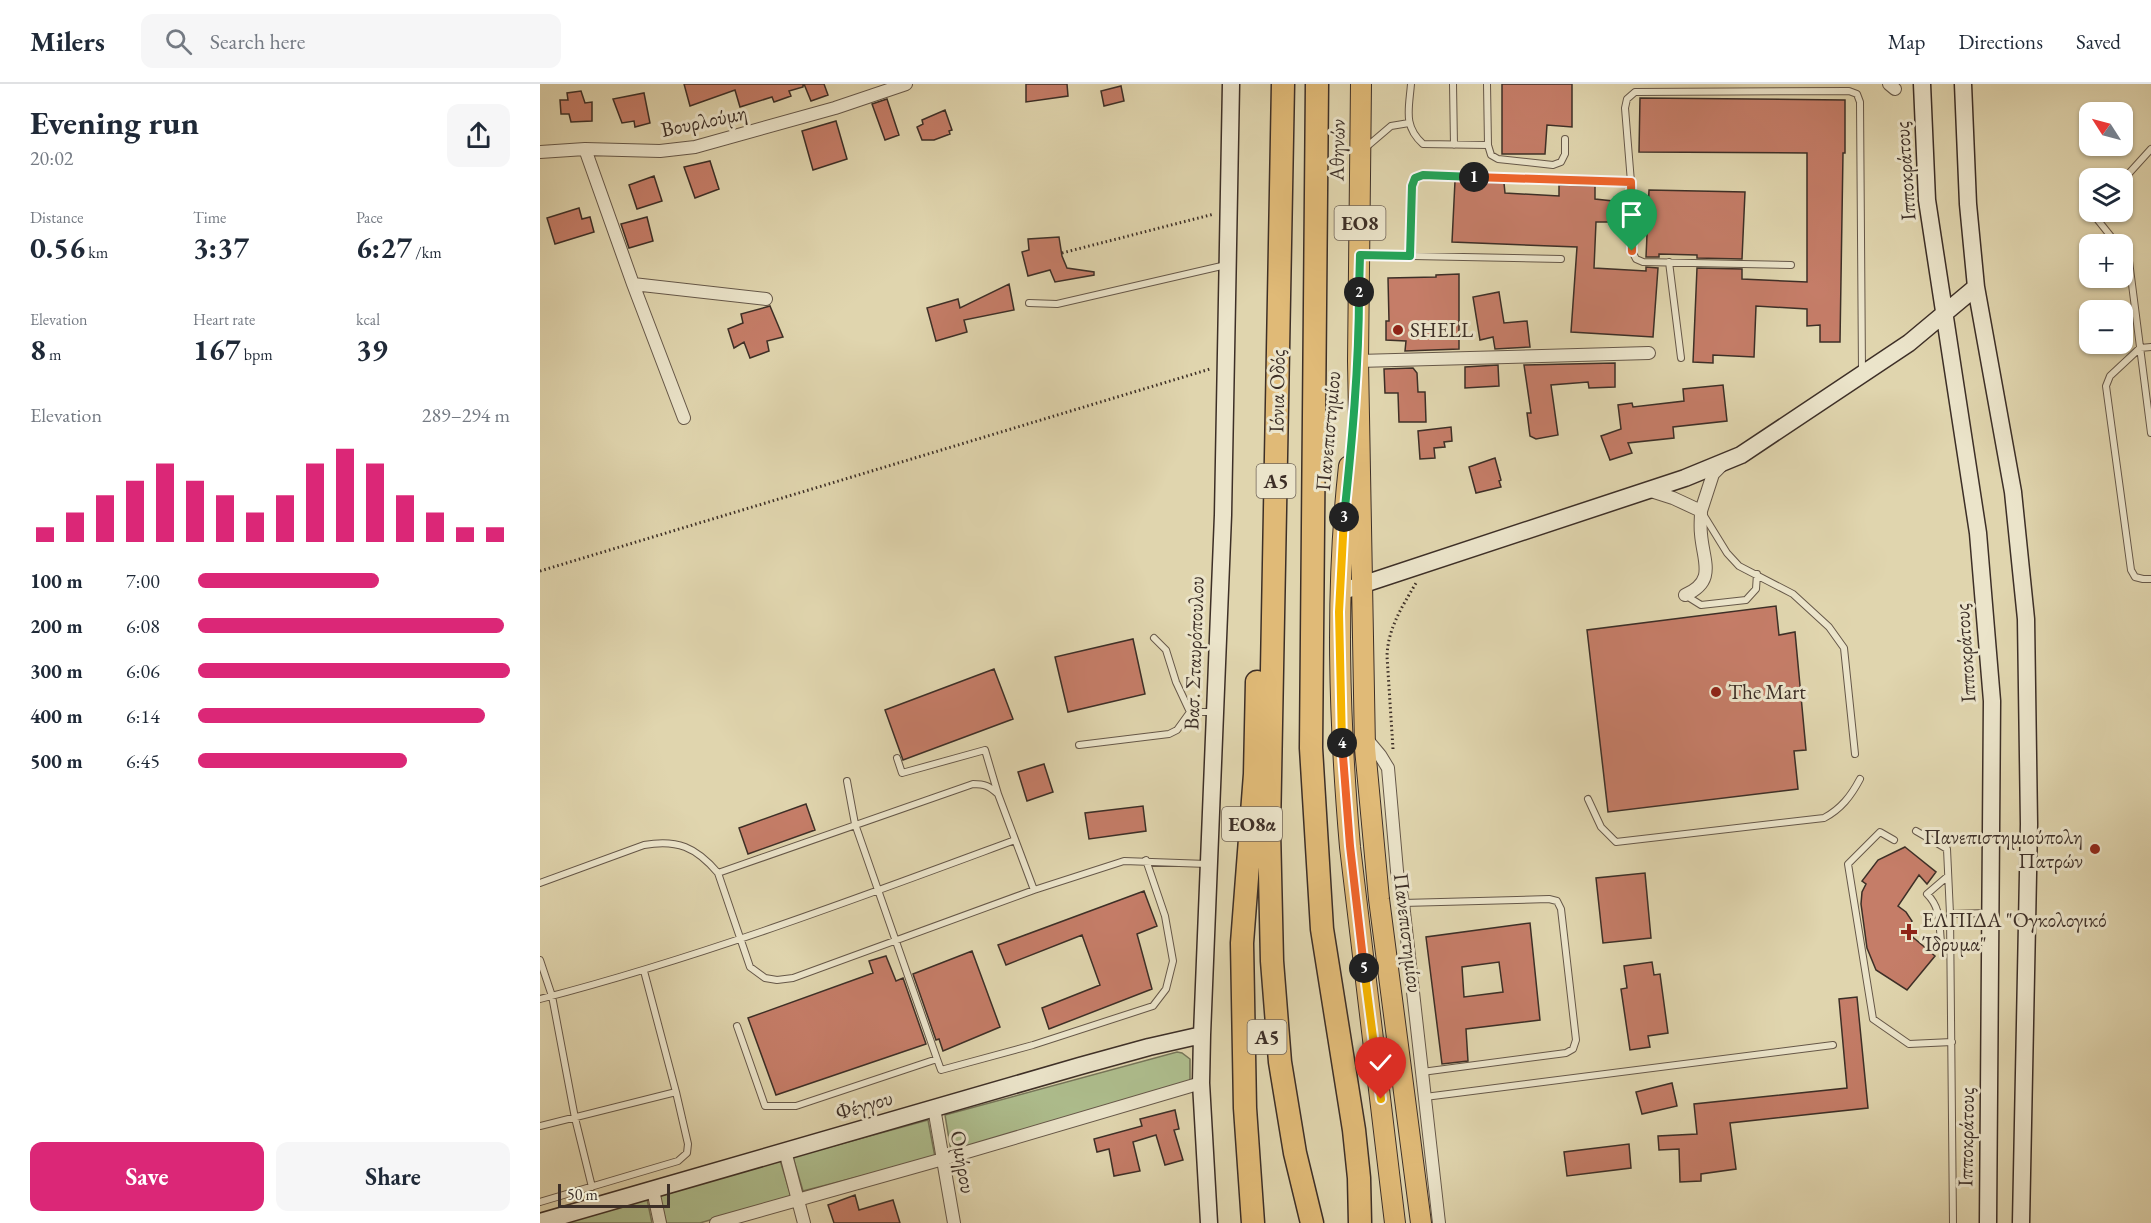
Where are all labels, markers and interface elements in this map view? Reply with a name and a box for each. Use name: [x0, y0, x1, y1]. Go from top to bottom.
search box: [141, 14, 561, 68]
text: Milers: [30, 23, 105, 59]
icon: search: [162, 25, 195, 58]
text: Search here: [210, 27, 305, 56]
text: Map: [1888, 28, 1925, 55]
text: Directions: [1958, 28, 2043, 55]
text: Saved: [2076, 28, 2121, 55]
street label: Βουρλούμη: [658, 98, 749, 143]
text: Evening run: [30, 101, 199, 144]
north arrow: [2079, 102, 2133, 156]
map controls: [2079, 102, 2133, 354]
button: share: [447, 104, 510, 167]
street label: Αθηνών: [1322, 119, 1351, 182]
street label: Ιπποκράτους: [1888, 121, 1921, 221]
text: 20:02: [30, 145, 73, 171]
pin: 1: [1459, 162, 1489, 192]
text: 1: [1470, 166, 1478, 187]
button: layers: [2079, 168, 2133, 222]
pin: [1606, 189, 1657, 251]
icon: arrive: [1615, 198, 1648, 231]
road number: ΕΟ8: [1334, 206, 1386, 240]
text: Distance: [30, 207, 83, 228]
text: Time: [193, 207, 226, 228]
text: Pace: [356, 207, 383, 228]
text: 0.56: [30, 228, 85, 267]
text: 3:37: [193, 228, 249, 267]
text: 6:27: [356, 228, 412, 267]
button: +: [2079, 234, 2133, 288]
text: km: [85, 242, 108, 263]
text: /km: [412, 242, 442, 263]
pin: 2: [1344, 277, 1374, 307]
text: 2: [1355, 281, 1363, 302]
button: −: [2079, 300, 2133, 354]
text: Elevation: [30, 309, 88, 330]
text: Heart rate: [193, 309, 255, 330]
text: kcal: [356, 309, 380, 330]
place label: SHELL: [1410, 316, 1474, 343]
marker: SHELL: [1391, 323, 1405, 337]
text: 8: [30, 330, 46, 369]
text: 167: [193, 330, 241, 369]
text: 39: [356, 330, 388, 369]
text: m: [46, 344, 62, 365]
text: bpm: [241, 344, 273, 365]
street label: Ιόνια Οδός: [1262, 349, 1291, 433]
street label: Πανεπιστημίου: [1309, 370, 1346, 492]
text: Elevation: [30, 402, 102, 428]
text: 289–294 m: [422, 402, 510, 428]
road number: Α5: [1256, 464, 1296, 498]
pin: 3: [1329, 502, 1359, 532]
text: 3: [1340, 506, 1348, 527]
text: 100 m: [30, 568, 83, 594]
text: 7:00: [126, 568, 160, 594]
street label: Βασ. Σταυρόπουλου: [1177, 576, 1210, 730]
street label: Ιπποκράτους: [1948, 603, 1981, 703]
text: 200 m: [30, 613, 83, 639]
text: 6:08: [126, 613, 160, 639]
text: 300 m: [30, 658, 83, 684]
text: 6:06: [126, 658, 160, 684]
place label: The Mart: [1728, 678, 1806, 705]
marker: The Mart: [1709, 685, 1723, 699]
text: 400 m: [30, 703, 83, 729]
text: 6:14: [126, 703, 160, 729]
pin: 4: [1327, 728, 1357, 758]
text: 4: [1338, 732, 1346, 753]
text: 500 m: [30, 748, 83, 774]
text: 6:45: [126, 748, 160, 774]
road number: ΕΟ8α: [1222, 807, 1282, 841]
place label: Πανεπιστημιούπολη Πατρών: [1924, 823, 2083, 874]
marker: Πανεπιστημιούπολη Πατρών: [2088, 842, 2102, 856]
street label: Πανεπιστημίου: [1388, 872, 1429, 994]
place label: ΕΛΠΙΔΑ "Ογκολογικό Ίδρυμα": [1922, 906, 2107, 957]
marker: ΕΛΠΙΔΑ "Ογκολογικό Ίδρυμα": [1900, 923, 1918, 941]
pin: 5: [1349, 953, 1379, 983]
text: 5: [1360, 957, 1368, 978]
road number: Α5: [1248, 1020, 1286, 1054]
pin: [1355, 1037, 1406, 1099]
icon: check: [1364, 1046, 1397, 1079]
street label: Φέγγου: [832, 1084, 896, 1126]
street label: Ιπποκράτους: [1951, 1087, 1980, 1187]
street label: Ομήρου: [945, 1128, 982, 1195]
button: Save: [30, 1142, 264, 1211]
button: Share: [276, 1142, 510, 1211]
scale bar: [558, 1181, 670, 1208]
text: 50 m: [567, 1184, 598, 1205]

